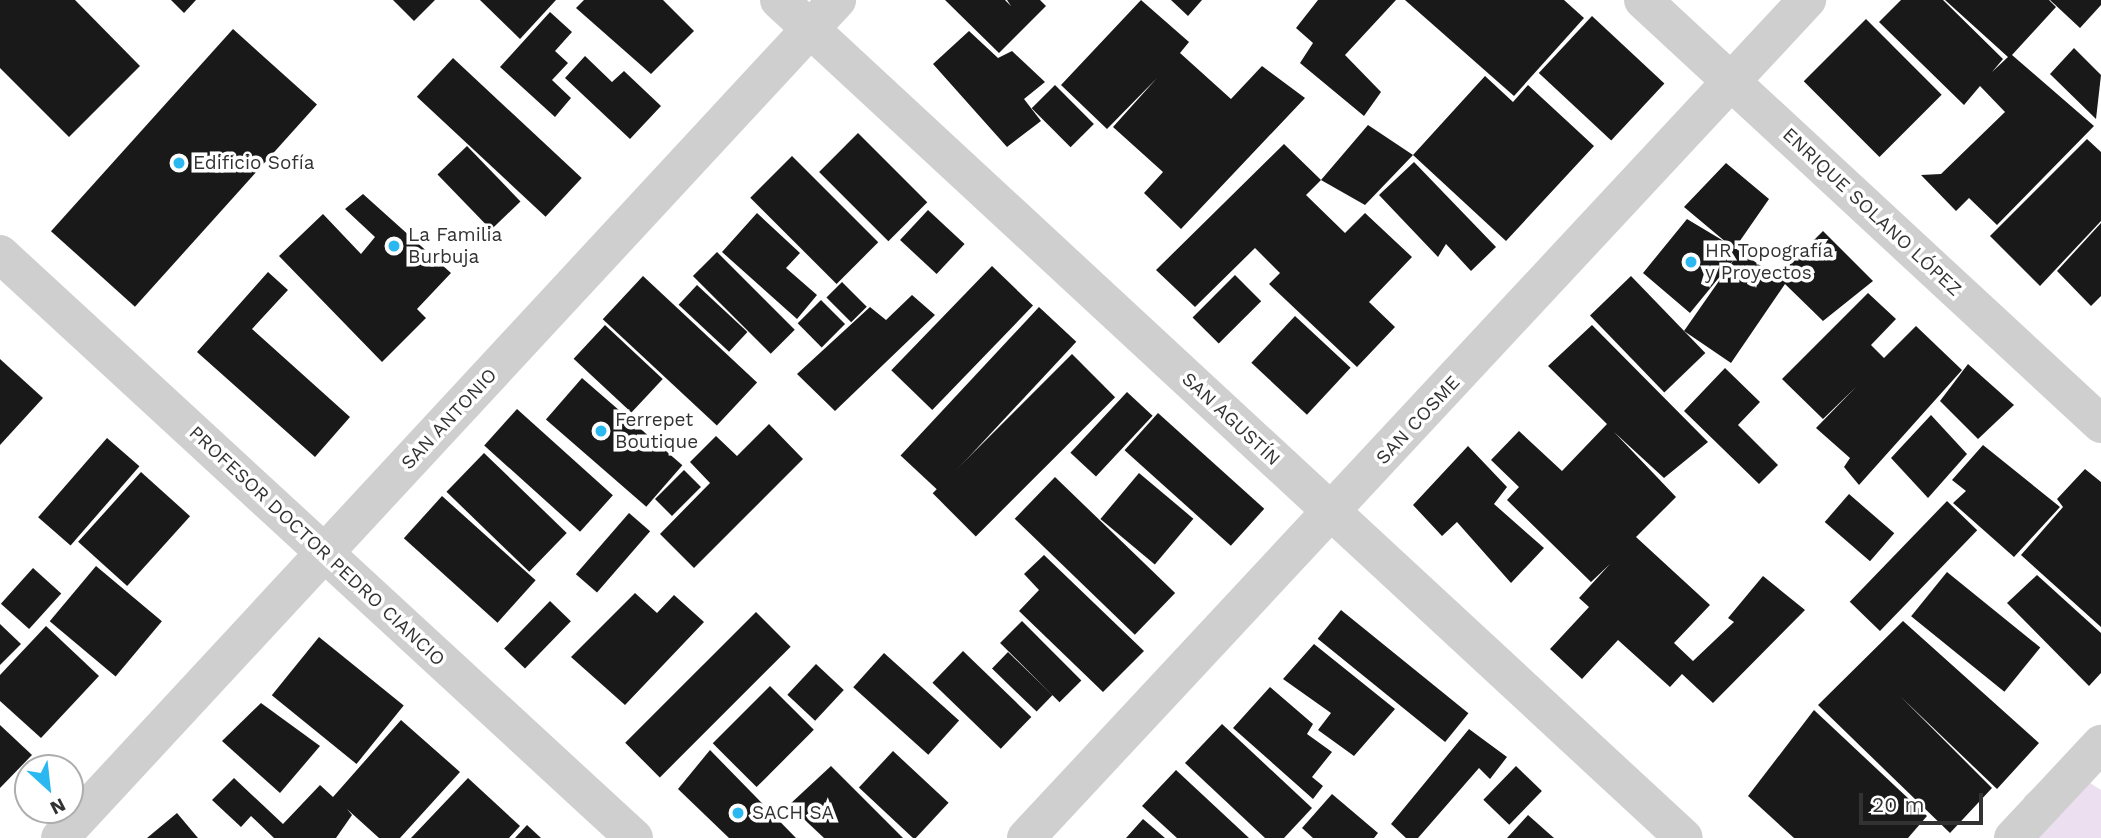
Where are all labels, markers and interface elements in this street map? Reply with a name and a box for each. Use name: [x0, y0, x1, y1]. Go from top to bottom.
street label: ENRIQUE SOLANO LÓPEZ: [1778, 123, 1966, 301]
place label: Edificio Sofía: [193, 152, 315, 174]
marker: Edificio Sofía: [171, 155, 187, 171]
place label: La Familia Burbuja: [408, 224, 503, 268]
marker: La Familia Burbuja: [386, 238, 402, 254]
place label: HR Topografía y Proyectos: [1705, 240, 1834, 284]
marker: HR Topografía y Proyectos: [1683, 254, 1699, 270]
street label: SAN ANTONIO: [396, 364, 502, 474]
street label: SAN AGUSTÍN: [1177, 367, 1285, 471]
street label: SAN COSME: [1371, 371, 1465, 469]
place label: Ferrepet Boutique: [615, 409, 698, 453]
street label: PROFESOR DOCTOR PEDRO CIANCIO: [184, 421, 450, 671]
marker: Ferrepet Boutique: [593, 423, 609, 439]
north arrow: [14, 754, 84, 824]
scale bar: [1863, 778, 1987, 822]
text: 20 m: [1872, 792, 1924, 817]
text: N: [46, 793, 69, 820]
place label: SACH SA: [752, 802, 834, 824]
marker: SACH SA: [730, 805, 746, 821]

